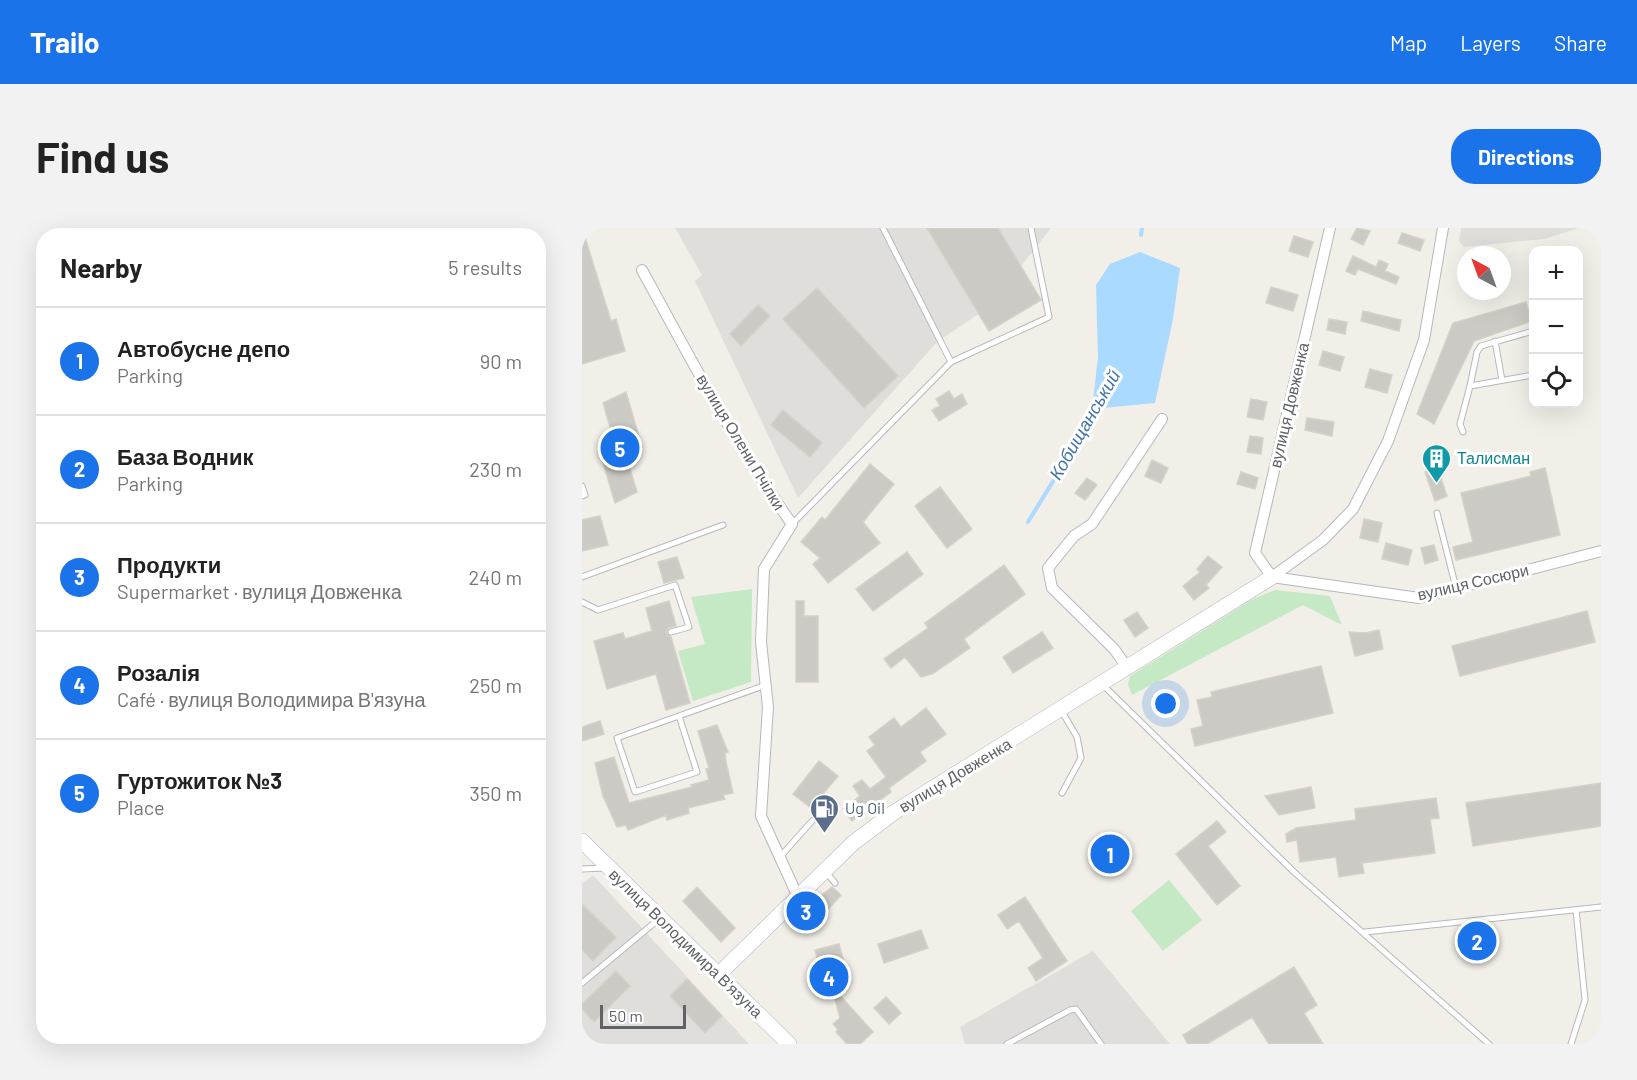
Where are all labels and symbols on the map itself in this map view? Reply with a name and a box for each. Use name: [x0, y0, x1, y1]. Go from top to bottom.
north arrow: [1457, 246, 1511, 300]
street label: вулиця Довженка: [1265, 340, 1312, 469]
water label: Кобищанський: [1044, 366, 1124, 483]
street label: вулиця Олени Пчілки: [693, 370, 790, 513]
pin: 5: [600, 426, 639, 470]
building icon: Талисман: [1420, 442, 1452, 484]
place label: Талисман: [1457, 448, 1530, 467]
street label: вулиця Сосюри: [1416, 560, 1530, 604]
your location: [1151, 689, 1180, 718]
street label: вулиця Довженка: [895, 733, 1015, 816]
fuel station icon: Ug Oil: [808, 792, 840, 834]
place label: Ug Oil: [845, 798, 885, 817]
pin: 1: [1090, 832, 1130, 876]
street label: вулиця Володимира В'язуна: [606, 864, 767, 1021]
pin: 3: [786, 888, 826, 934]
pin: 2: [1458, 918, 1496, 964]
pin: 4: [810, 954, 848, 999]
scale bar: [600, 1002, 686, 1030]

